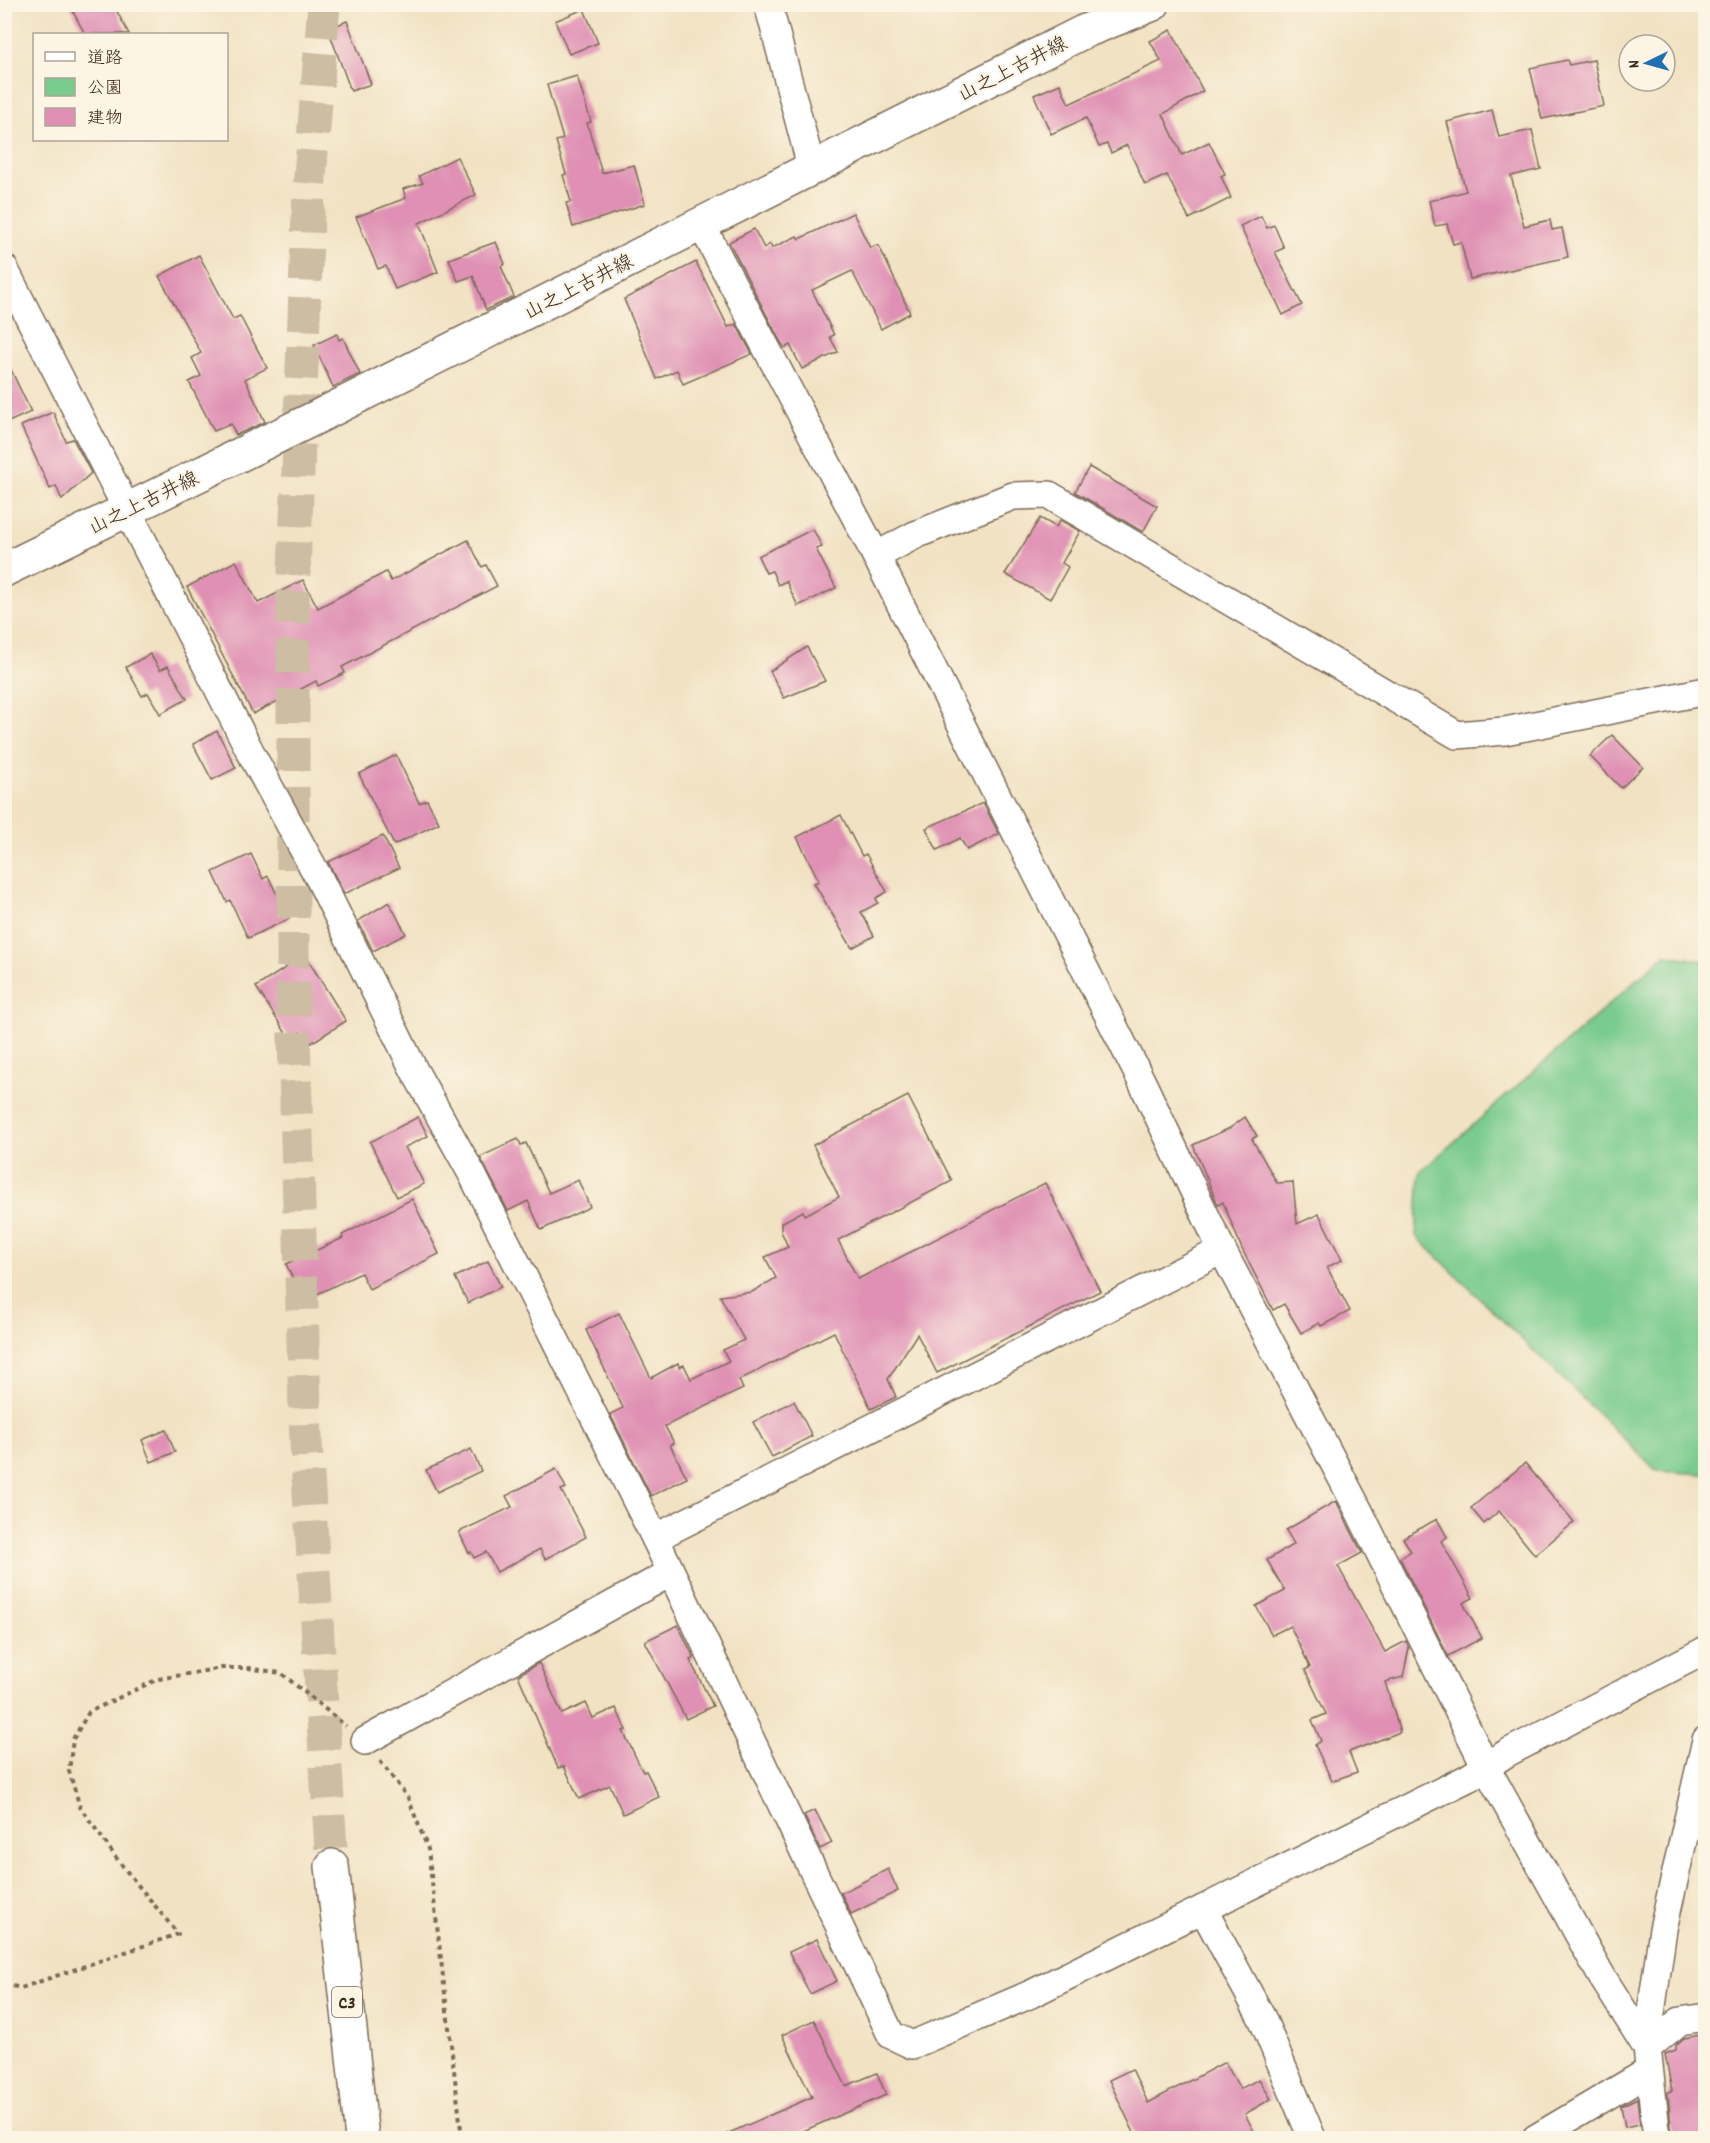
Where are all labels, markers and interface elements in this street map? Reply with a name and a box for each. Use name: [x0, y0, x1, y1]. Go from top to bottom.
street label: 山之上古井線: [954, 31, 1073, 110]
legend: [33, 33, 228, 141]
north arrow: [1617, 33, 1677, 93]
text: 道路: [87, 47, 123, 72]
text: N: [1623, 59, 1646, 69]
text: 公園: [87, 77, 123, 102]
text: 建物: [87, 107, 123, 132]
street label: 山之上古井線: [520, 249, 639, 328]
street label: 山之上古井線: [84, 466, 204, 544]
road number: C3: [332, 1987, 362, 2017]

